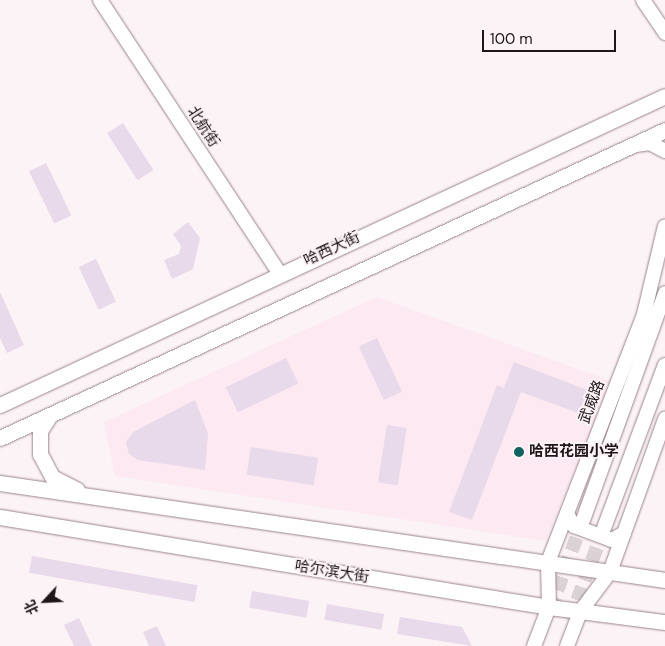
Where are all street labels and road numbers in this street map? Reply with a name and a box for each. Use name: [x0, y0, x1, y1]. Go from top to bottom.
street label: 北航街: [183, 103, 223, 151]
street label: 哈西大街: [301, 228, 363, 270]
street label: 武威路: [576, 378, 608, 426]
street label: 哈尔滨大街: [294, 557, 370, 587]

